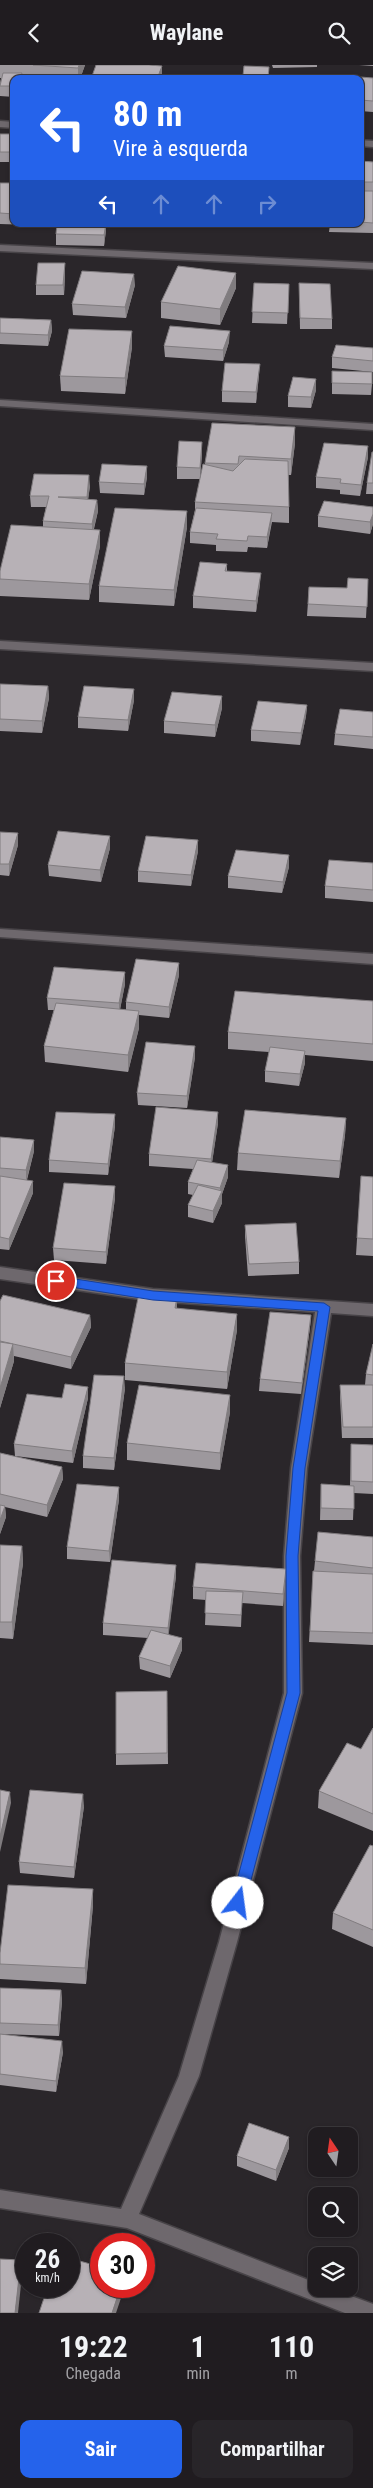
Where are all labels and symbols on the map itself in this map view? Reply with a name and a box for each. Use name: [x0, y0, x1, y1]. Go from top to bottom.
pin: [35, 1260, 77, 1302]
position arrow: [211, 1876, 263, 1928]
north arrow: [308, 2127, 358, 2177]
speed limit sign: 30: [90, 2233, 155, 2298]

